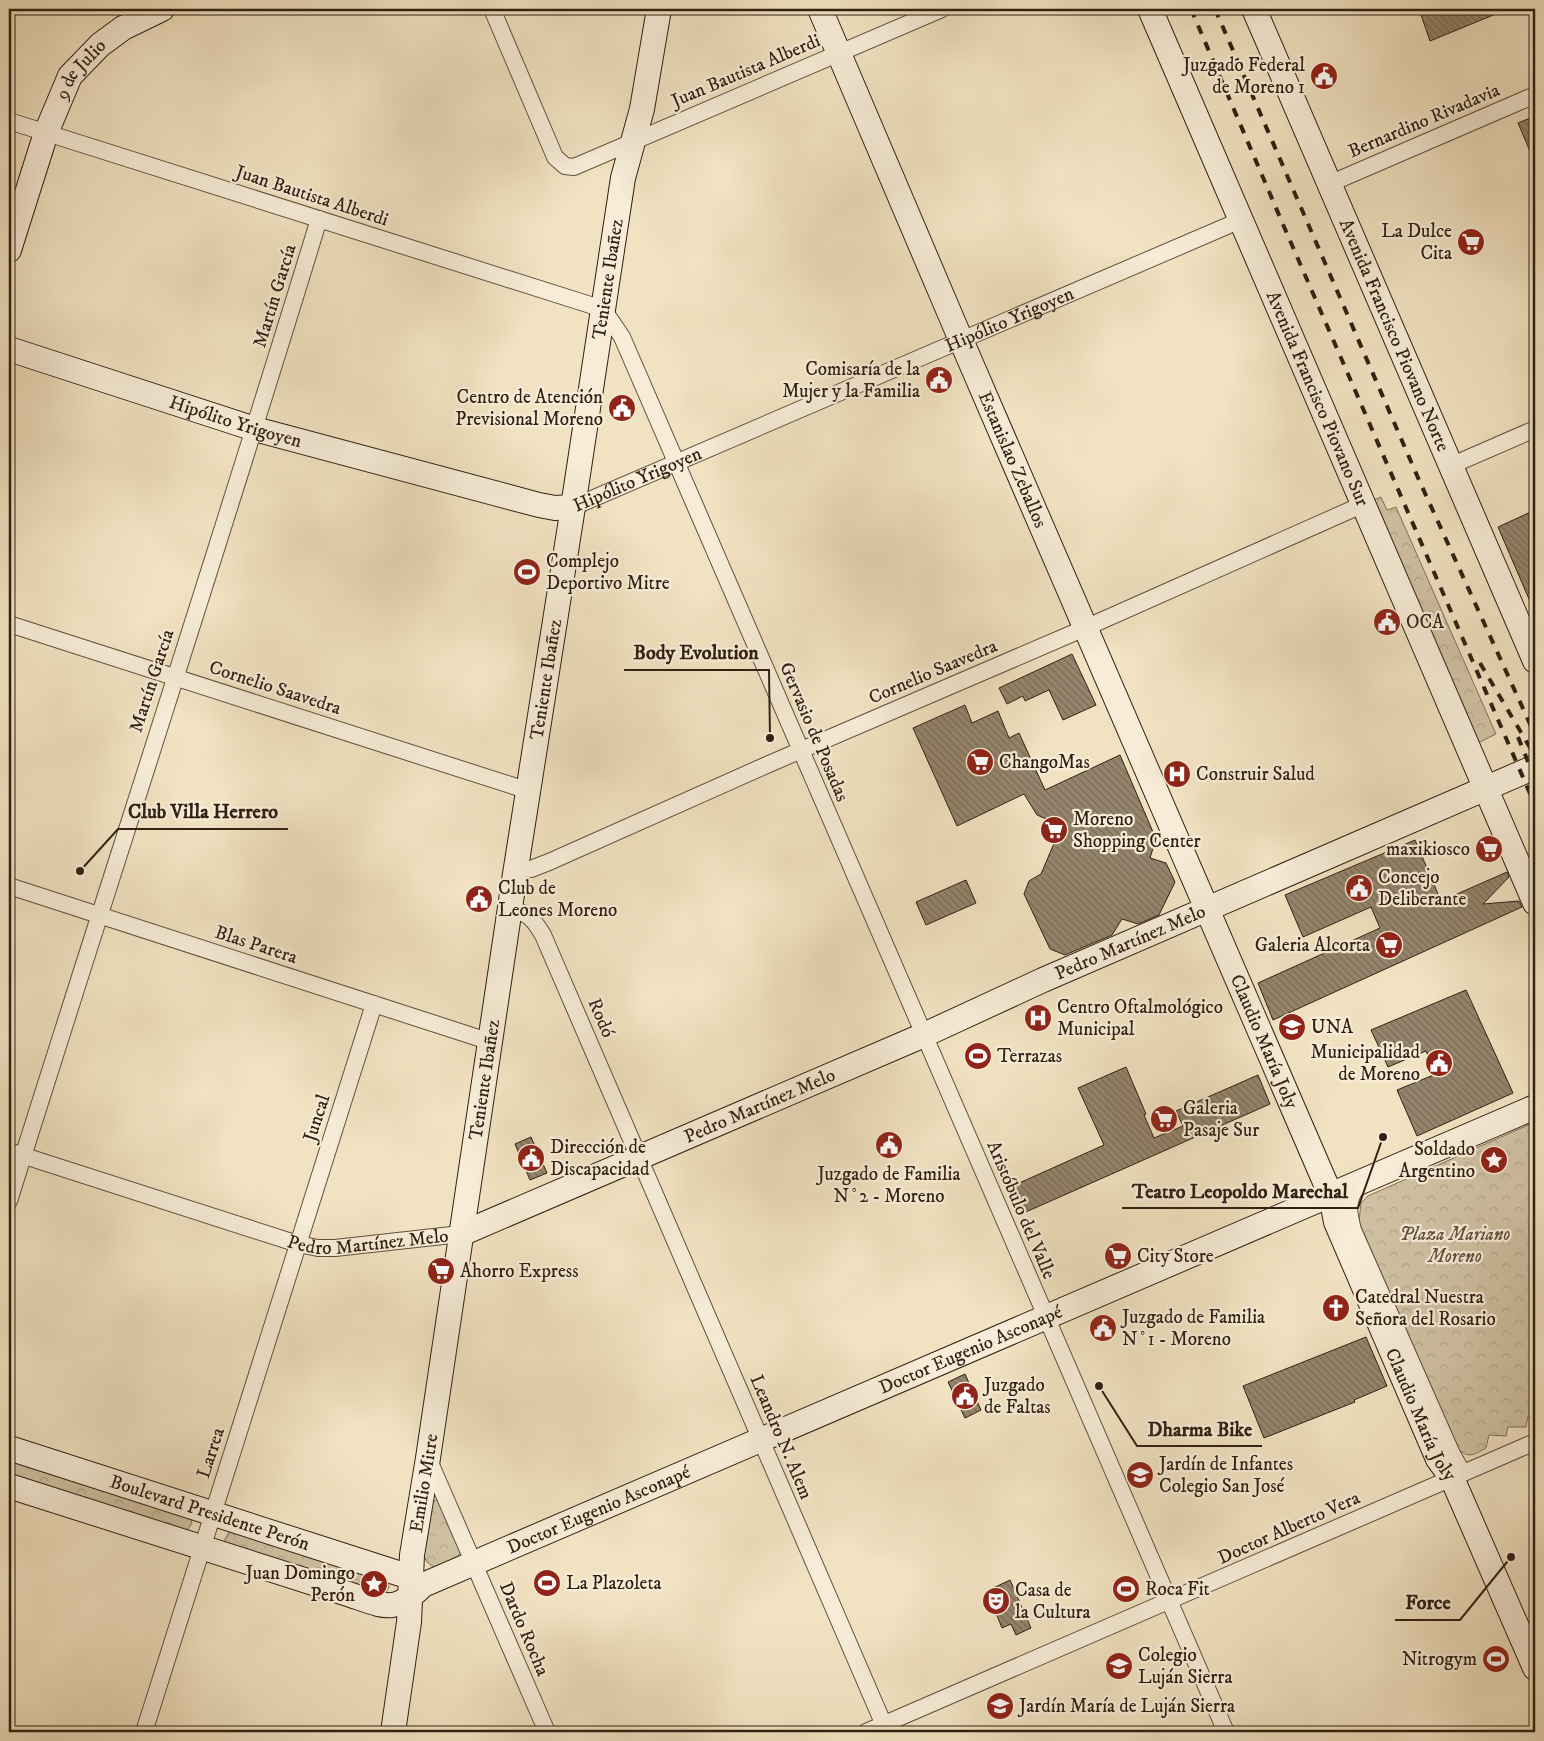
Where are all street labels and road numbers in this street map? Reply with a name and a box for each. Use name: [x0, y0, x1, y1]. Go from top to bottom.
street label: Juan Bautista Alberdi: [666, 29, 824, 113]
street label: 9 de Julio: [50, 34, 111, 104]
street label: Bernardino Rivadavia: [1345, 79, 1503, 163]
street label: Juan Bautista Alberdi: [231, 160, 391, 232]
street label: Avenida Francisco Piovano Norte: [1334, 215, 1455, 455]
street label: Teniente Ibañez: [587, 217, 628, 341]
street label: Martín García: [248, 241, 302, 351]
street label: Hipólito Yrigoyen: [942, 282, 1077, 357]
street label: Avenida Francisco Piovano Sur: [1261, 287, 1374, 510]
street label: Estanislao Zeballos: [973, 388, 1052, 531]
street label: Hipólito Yrigoyen: [166, 390, 305, 453]
street label: Hipólito Yrigoyen: [570, 442, 705, 517]
street label: Teniente Ibañez: [525, 617, 567, 741]
street label: Martín García: [125, 627, 179, 735]
street label: Cornelio Saavedra: [865, 635, 1001, 709]
street label: Cornelio Saavedra: [206, 656, 344, 720]
street label: Gervasio de Posadas: [774, 659, 854, 805]
street label: Pedro Martínez Melo: [1051, 900, 1209, 985]
street label: Blas Parera: [212, 921, 300, 969]
street label: Claudio María Joly: [1225, 971, 1304, 1113]
street label: Rodó: [582, 995, 620, 1041]
street label: Teniente Ibañez: [464, 1018, 505, 1142]
street label: Pedro Martínez Melo: [681, 1063, 839, 1148]
street label: Juncal: [298, 1091, 335, 1146]
street label: Aristóbulo del Valle: [981, 1137, 1061, 1283]
street label: Pedro Martínez Melo: [284, 1224, 450, 1260]
street label: Doctor Eugenio Asconapé: [875, 1300, 1066, 1399]
street label: Claudio María Joly: [1380, 1344, 1462, 1486]
street label: Leandro N. Alem: [744, 1371, 818, 1503]
street label: Larrea: [192, 1425, 230, 1481]
street label: Emilio Mitre: [404, 1432, 443, 1534]
street label: Doctor Eugenio Asconapé: [503, 1460, 694, 1559]
street label: Boulevard Presidente Perón: [107, 1470, 313, 1556]
street label: Doctor Alberto Vera: [1214, 1486, 1364, 1570]
street label: Dardo Rocha: [494, 1578, 554, 1680]

